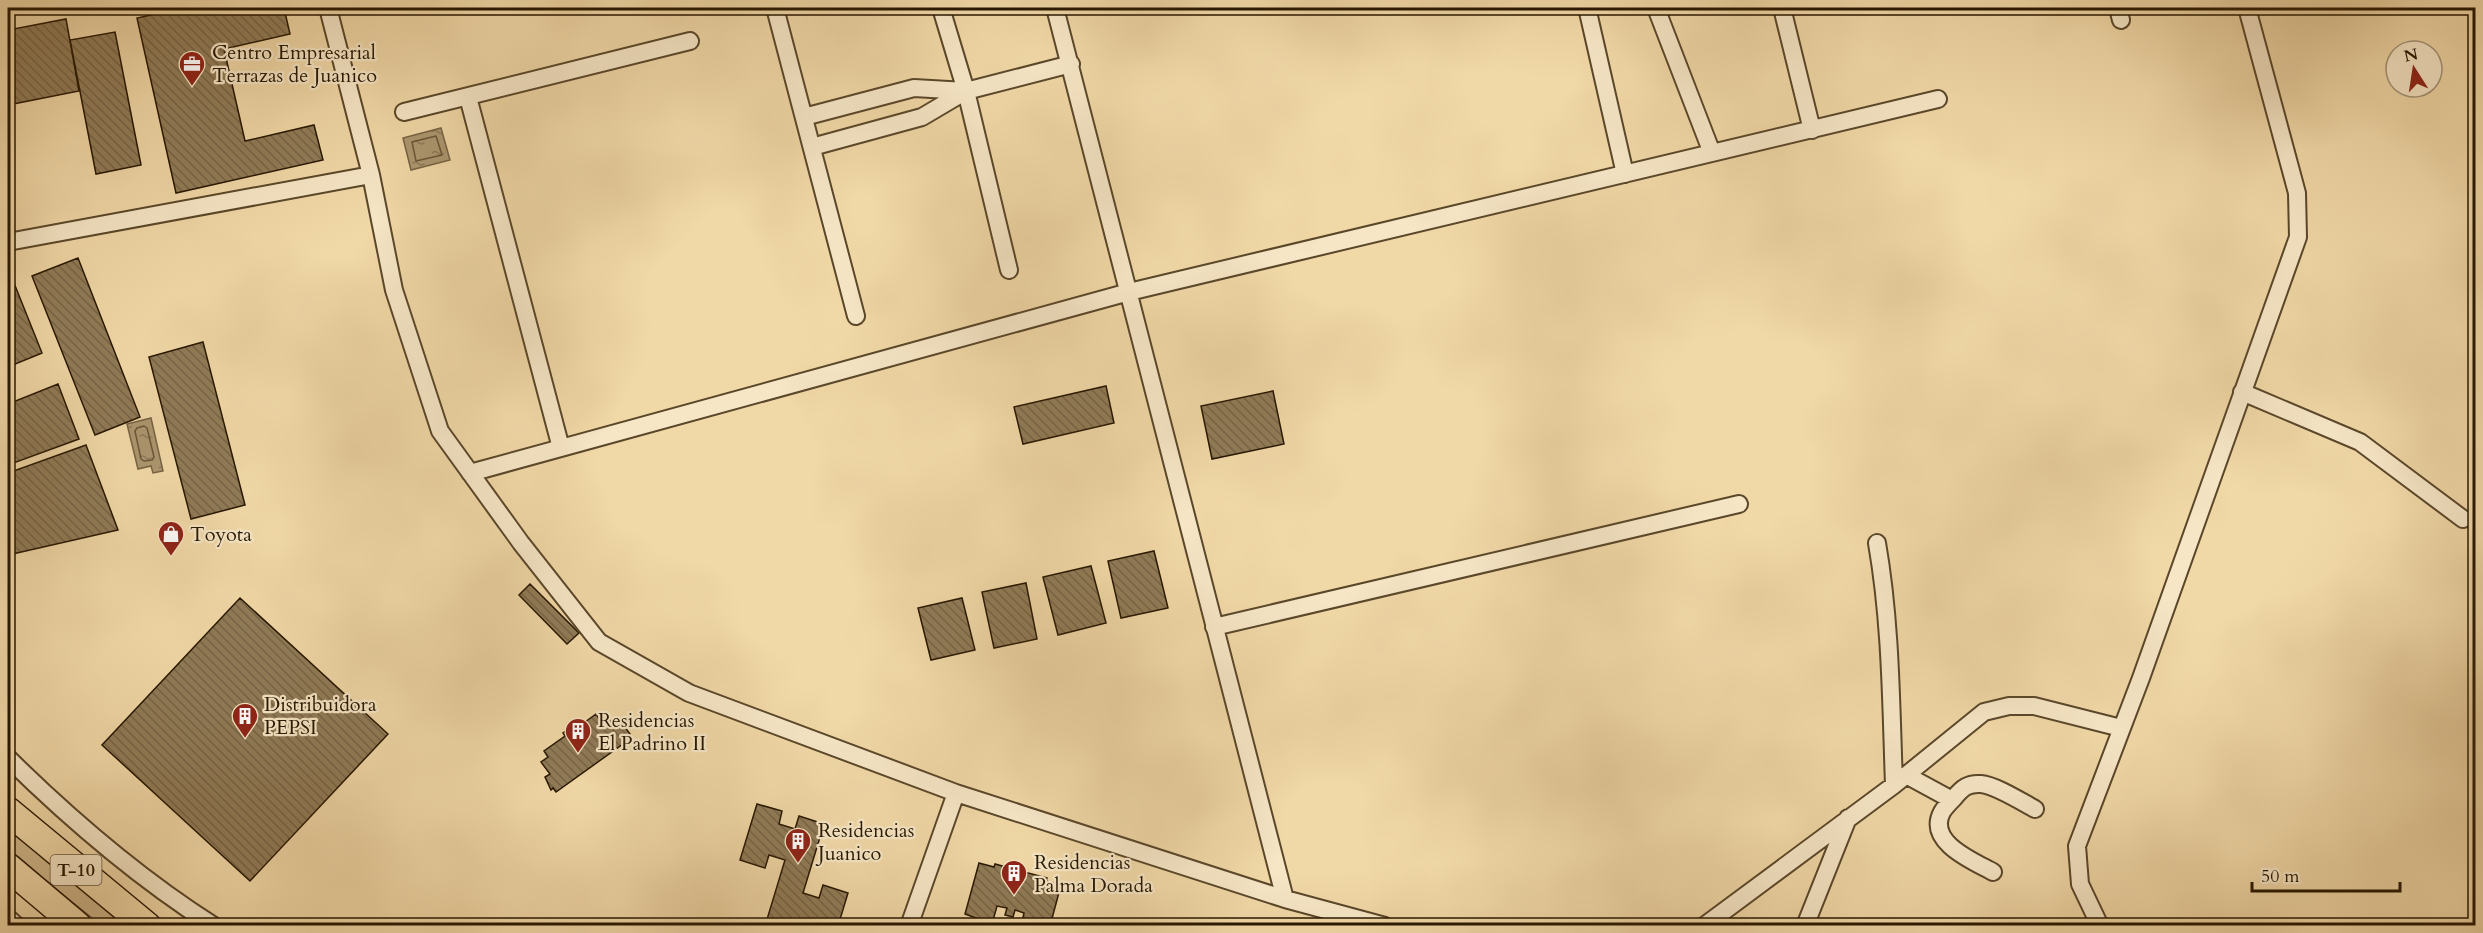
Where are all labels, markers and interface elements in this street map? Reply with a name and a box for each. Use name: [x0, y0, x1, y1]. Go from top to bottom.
place label: Centro Empresarial Terrazas de Juanico: [212, 39, 377, 89]
north arrow: [2384, 39, 2444, 99]
text: N: [2402, 43, 2420, 68]
office icon: Centro Empresarial Terrazas de Juanico: [177, 49, 207, 87]
shop icon: Toyota: [156, 519, 186, 557]
place label: Toyota: [190, 521, 252, 548]
place label: Distribuidora PEPSI: [264, 691, 377, 741]
building icon: Distribuidora PEPSI: [230, 701, 260, 739]
place label: Residencias El Padrino II: [598, 707, 706, 757]
building icon: Residencias El Padrino II: [563, 716, 593, 754]
place label: Residencias Juanico: [815, 817, 914, 867]
building icon: Residencias Juanico: [783, 826, 813, 864]
place label: Residencias Palma Dorada: [1034, 849, 1153, 899]
road number: T-10: [50, 855, 101, 885]
scale bar: [2252, 855, 2400, 893]
building icon: Residencias Palma Dorada: [999, 858, 1029, 896]
text: 50 m: [2261, 864, 2300, 889]

